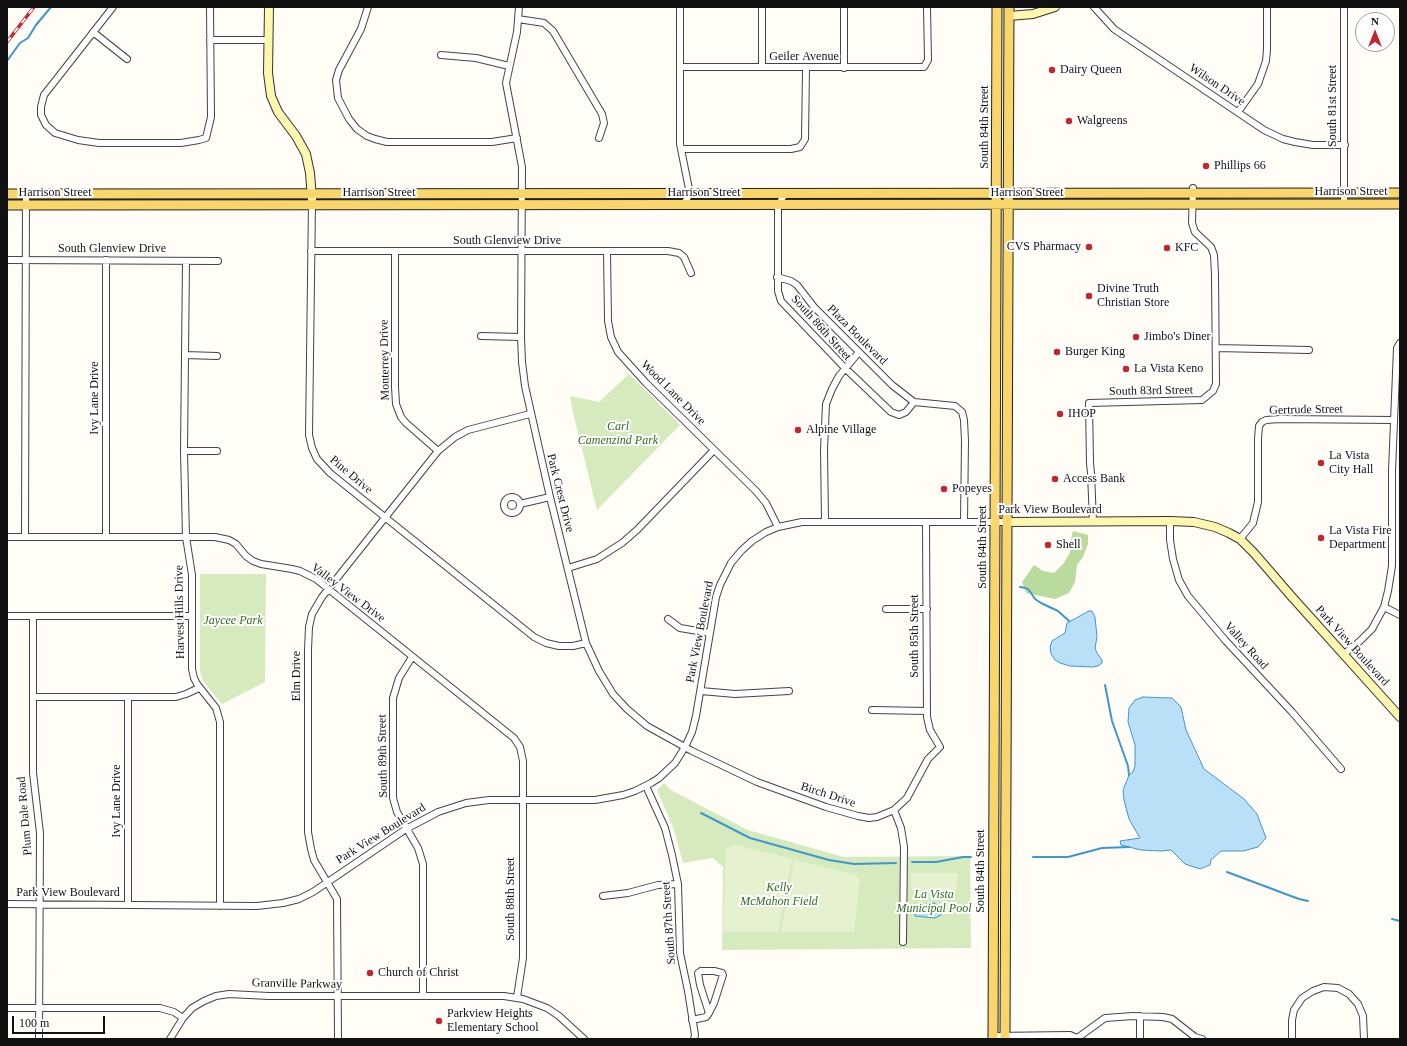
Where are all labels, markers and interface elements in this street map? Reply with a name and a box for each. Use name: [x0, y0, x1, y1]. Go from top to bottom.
north arrow: [1355, 12, 1395, 52]
text: N: [1371, 15, 1379, 27]
street label: Geiler Avenue: [769, 50, 839, 64]
street label: Wilson Drive: [1186, 61, 1248, 109]
place label: Dairy Queen: [1060, 63, 1122, 77]
marker: Dairy Queen: [1047, 65, 1057, 75]
street label: South 81st Street: [1326, 65, 1340, 147]
street label: South 84th Street: [978, 85, 992, 169]
place label: Walgreens: [1077, 114, 1127, 128]
marker: Walgreens: [1064, 116, 1074, 126]
place label: Phillips 66: [1214, 159, 1266, 173]
marker: Phillips 66: [1201, 161, 1211, 171]
street label: Harrison Street: [1315, 185, 1387, 199]
street label: Harrison Street: [19, 186, 91, 200]
street label: Harrison Street: [343, 186, 415, 200]
street label: Harrison Street: [668, 186, 740, 200]
street label: Harrison Street: [991, 186, 1063, 200]
street label: South Glenview Drive: [453, 234, 561, 248]
place label: CVS Pharmacy: [1007, 240, 1081, 254]
place label: KFC: [1175, 241, 1198, 255]
street label: South Glenview Drive: [58, 242, 166, 256]
marker: CVS Pharmacy: [1084, 242, 1094, 252]
marker: KFC: [1162, 243, 1172, 253]
place label: Divine Truth Christian Store: [1097, 282, 1169, 310]
marker: Divine Truth Christian Store: [1084, 291, 1094, 301]
street label: South 86th Street: [788, 292, 854, 364]
street label: Plaza Boulevard: [824, 302, 890, 368]
street label: Monterrey Drive: [377, 319, 393, 401]
place label: Jimbo's Diner: [1144, 330, 1210, 344]
marker: Jimbo's Diner: [1131, 332, 1141, 342]
place label: Burger King: [1065, 345, 1125, 359]
marker: Burger King: [1052, 347, 1062, 357]
street label: Wood Lane Drive: [638, 358, 708, 428]
street label: Ivy Lane Drive: [88, 361, 102, 435]
place label: La Vista Keno: [1134, 362, 1203, 376]
marker: La Vista Keno: [1121, 364, 1131, 374]
street label: South 83rd Street: [1109, 383, 1193, 399]
street label: Gertrude Street: [1269, 402, 1343, 418]
place label: IHOP: [1068, 407, 1096, 421]
marker: IHOP: [1055, 409, 1065, 419]
park label: Carl Camenzind Park: [578, 420, 658, 448]
place label: Alpine Village: [806, 423, 876, 437]
marker: Alpine Village: [793, 425, 803, 435]
place label: La Vista City Hall: [1329, 449, 1373, 477]
street label: Park Crest Drive: [543, 452, 577, 534]
street label: Pine Drive: [327, 453, 375, 497]
marker: La Vista City Hall: [1316, 458, 1326, 468]
place label: Access Bank: [1063, 472, 1125, 486]
marker: Access Bank: [1050, 474, 1060, 484]
place label: Popeyes: [952, 482, 992, 496]
marker: Popeyes: [939, 484, 949, 494]
street label: Park View Boulevard: [998, 503, 1102, 517]
street label: South 84th Street: [976, 505, 990, 589]
place label: La Vista Fire Department: [1329, 524, 1392, 552]
marker: La Vista Fire Department: [1316, 533, 1326, 543]
place label: Shell: [1056, 538, 1081, 552]
marker: Shell: [1043, 540, 1053, 550]
street label: Valley View Drive: [308, 560, 388, 626]
street label: Harvest Hills Drive: [172, 565, 188, 659]
street label: Park View Boulevard: [683, 580, 717, 684]
street label: South 85th Street: [908, 594, 922, 678]
street label: Park View Boulevard: [1312, 603, 1392, 689]
park label: Jaycee Park: [204, 614, 262, 628]
street label: Valley Road: [1221, 619, 1271, 673]
street label: Elm Drive: [290, 651, 304, 701]
street label: South 89th Street: [375, 714, 391, 798]
street label: Ivy Lane Drive: [110, 764, 124, 838]
street label: Plum Dale Road: [14, 776, 36, 856]
street label: Birch Drive: [799, 779, 857, 811]
street label: Park View Boulevard: [333, 801, 429, 867]
street label: South 84th Street: [974, 829, 988, 913]
street label: South 88th Street: [504, 857, 518, 941]
street label: South 87th Street: [659, 881, 679, 965]
park label: Kelly McMahon Field: [740, 881, 818, 909]
street label: Park View Boulevard: [16, 886, 120, 900]
park label: La Vista Municipal Pool: [897, 888, 971, 916]
place label: Church of Christ: [378, 966, 459, 980]
marker: Church of Christ: [365, 968, 375, 978]
street label: Granville Parkway: [252, 976, 342, 992]
place label: Parkview Heights Elementary School: [447, 1007, 539, 1035]
scale bar: [14, 1008, 107, 1034]
text: 100 m: [19, 1016, 49, 1030]
marker: Parkview Heights Elementary School: [434, 1016, 444, 1026]

